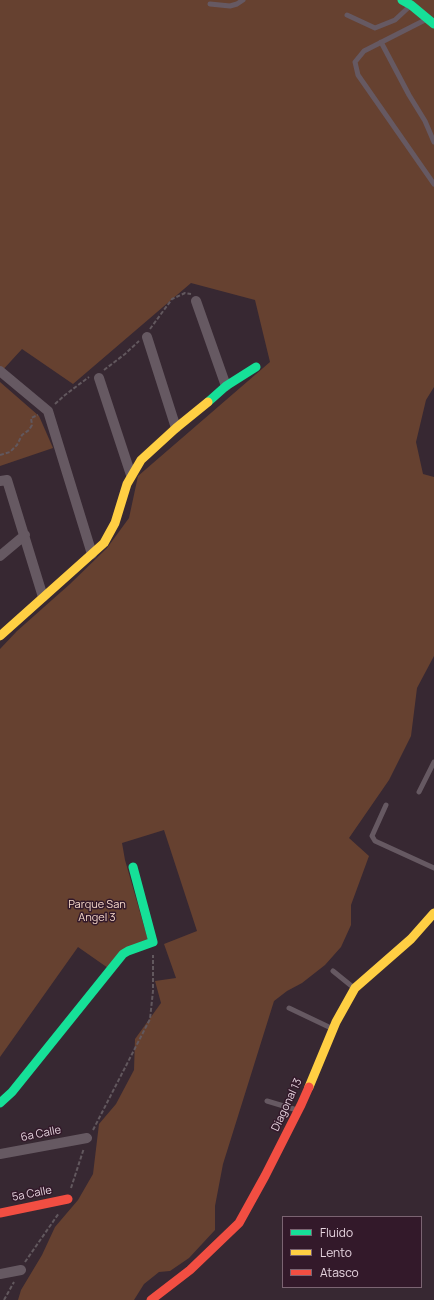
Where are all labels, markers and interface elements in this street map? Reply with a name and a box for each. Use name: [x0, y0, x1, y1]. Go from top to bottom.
park label: Parque San Angel 3: [68, 898, 126, 924]
street label: Diagonal 13: [269, 1076, 305, 1134]
street label: 6a Calle: [20, 1124, 62, 1144]
street label: 5a Calle: [11, 1184, 53, 1204]
legend: [282, 1216, 422, 1288]
text: Fluido: [320, 1224, 353, 1241]
text: Lento: [320, 1244, 352, 1261]
text: Atasco: [320, 1264, 359, 1281]

